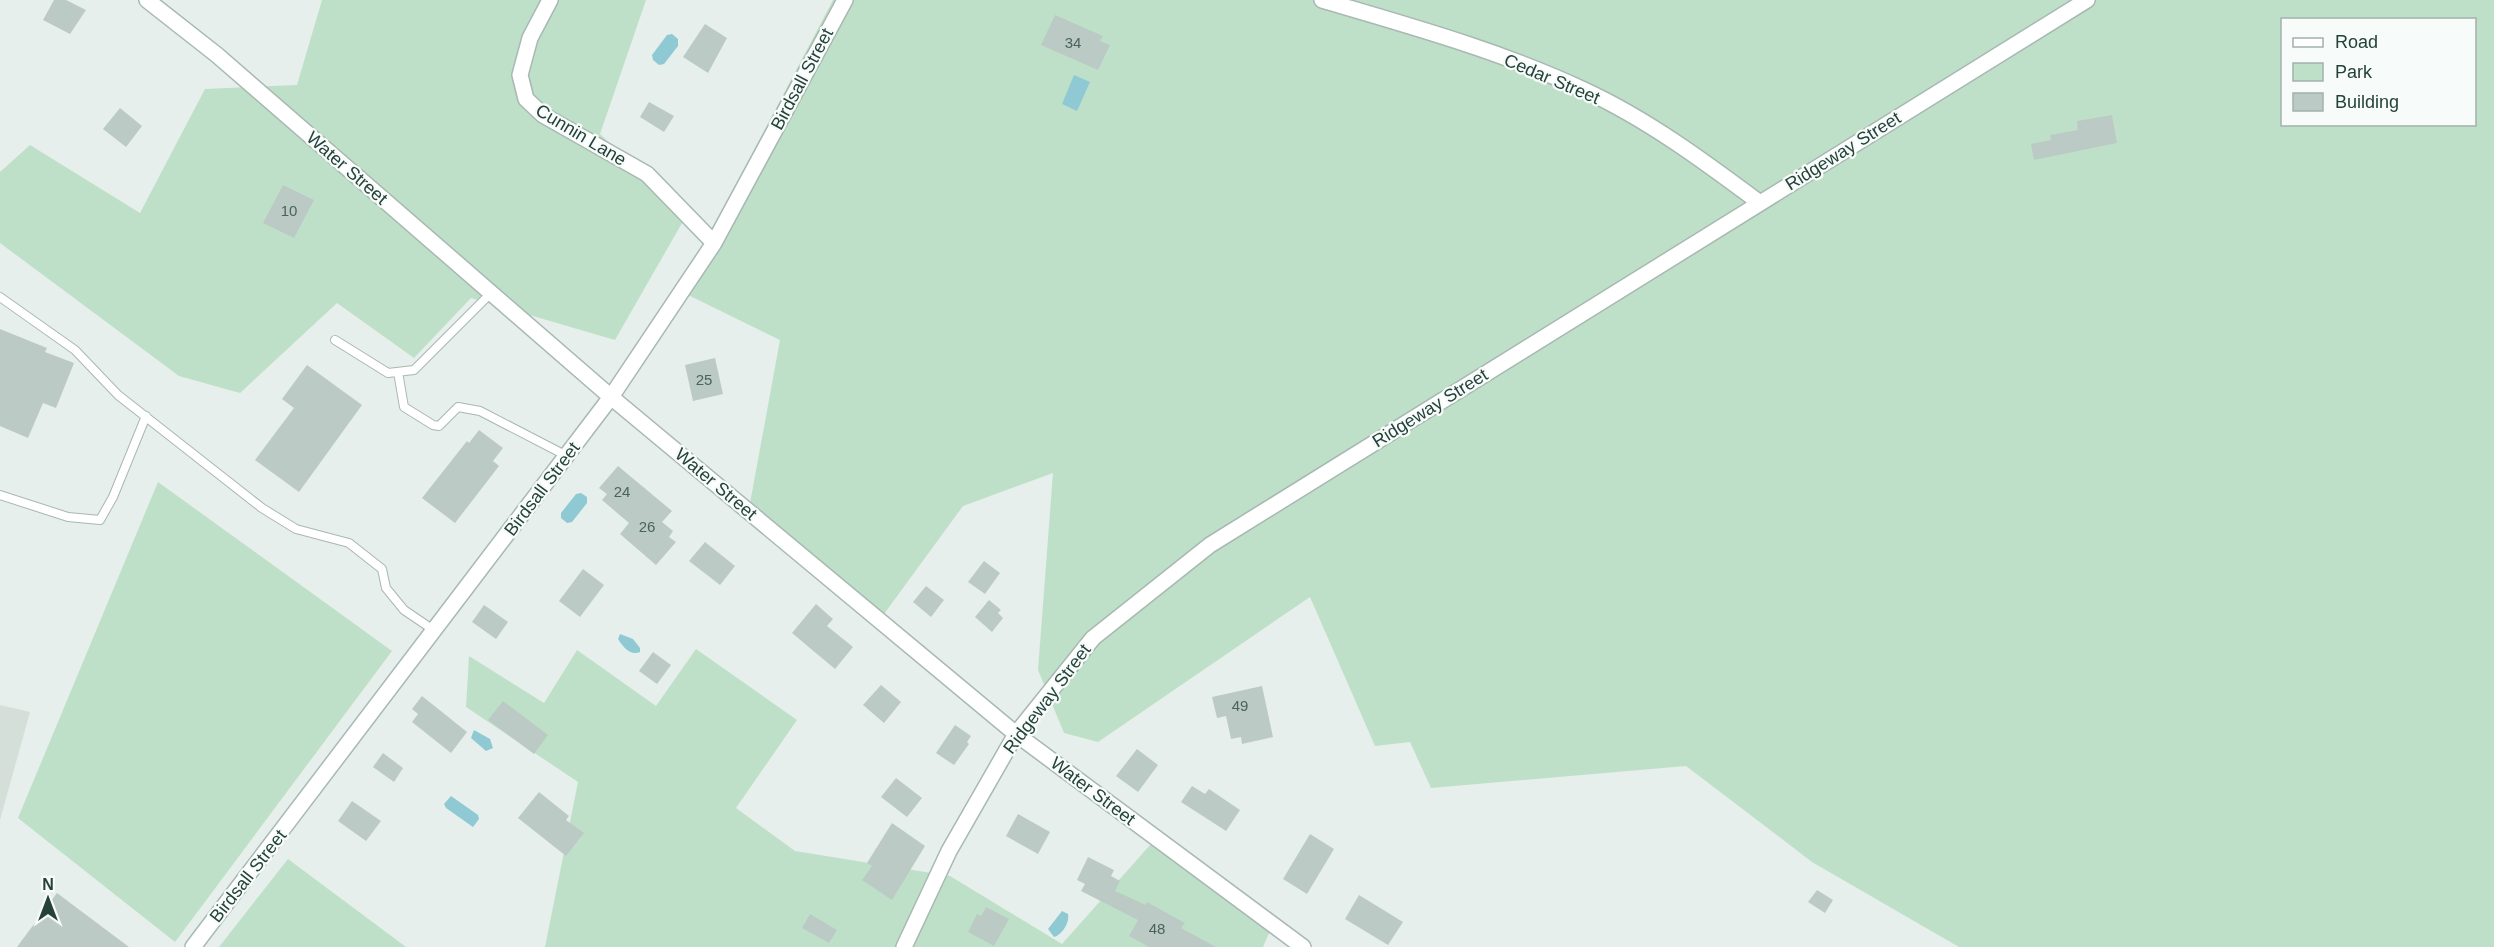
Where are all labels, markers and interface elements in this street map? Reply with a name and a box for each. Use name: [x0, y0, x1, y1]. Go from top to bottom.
legend: [2281, 18, 2476, 126]
street label: Birdsall Street: [767, 25, 837, 133]
text: Road: [2335, 32, 2378, 52]
house number: 34: [1065, 34, 1081, 51]
street label: Cedar Street: [1501, 50, 1603, 108]
text: Park: [2335, 62, 2373, 82]
text: Building: [2335, 92, 2399, 112]
street label: Cunnin Lane: [532, 100, 630, 170]
street label: Ridgeway Street: [1782, 108, 1904, 194]
street label: Water Street: [303, 128, 391, 208]
house number: 10: [281, 202, 297, 219]
street label: Ridgeway Street: [1369, 365, 1491, 451]
house number: 25: [696, 371, 712, 388]
street label: Birdsall Street: [500, 438, 584, 540]
street label: Water Street: [671, 444, 761, 524]
house number: 24: [614, 483, 630, 500]
house number: 26: [639, 518, 655, 535]
street label: Ridgeway Street: [999, 640, 1095, 758]
house number: 49: [1232, 697, 1248, 714]
street label: Water Street: [1047, 753, 1139, 829]
street label: Birdsall Street: [206, 826, 290, 926]
north arrow: [18, 869, 78, 929]
text: N: [42, 876, 54, 893]
house number: 48: [1149, 920, 1165, 937]

